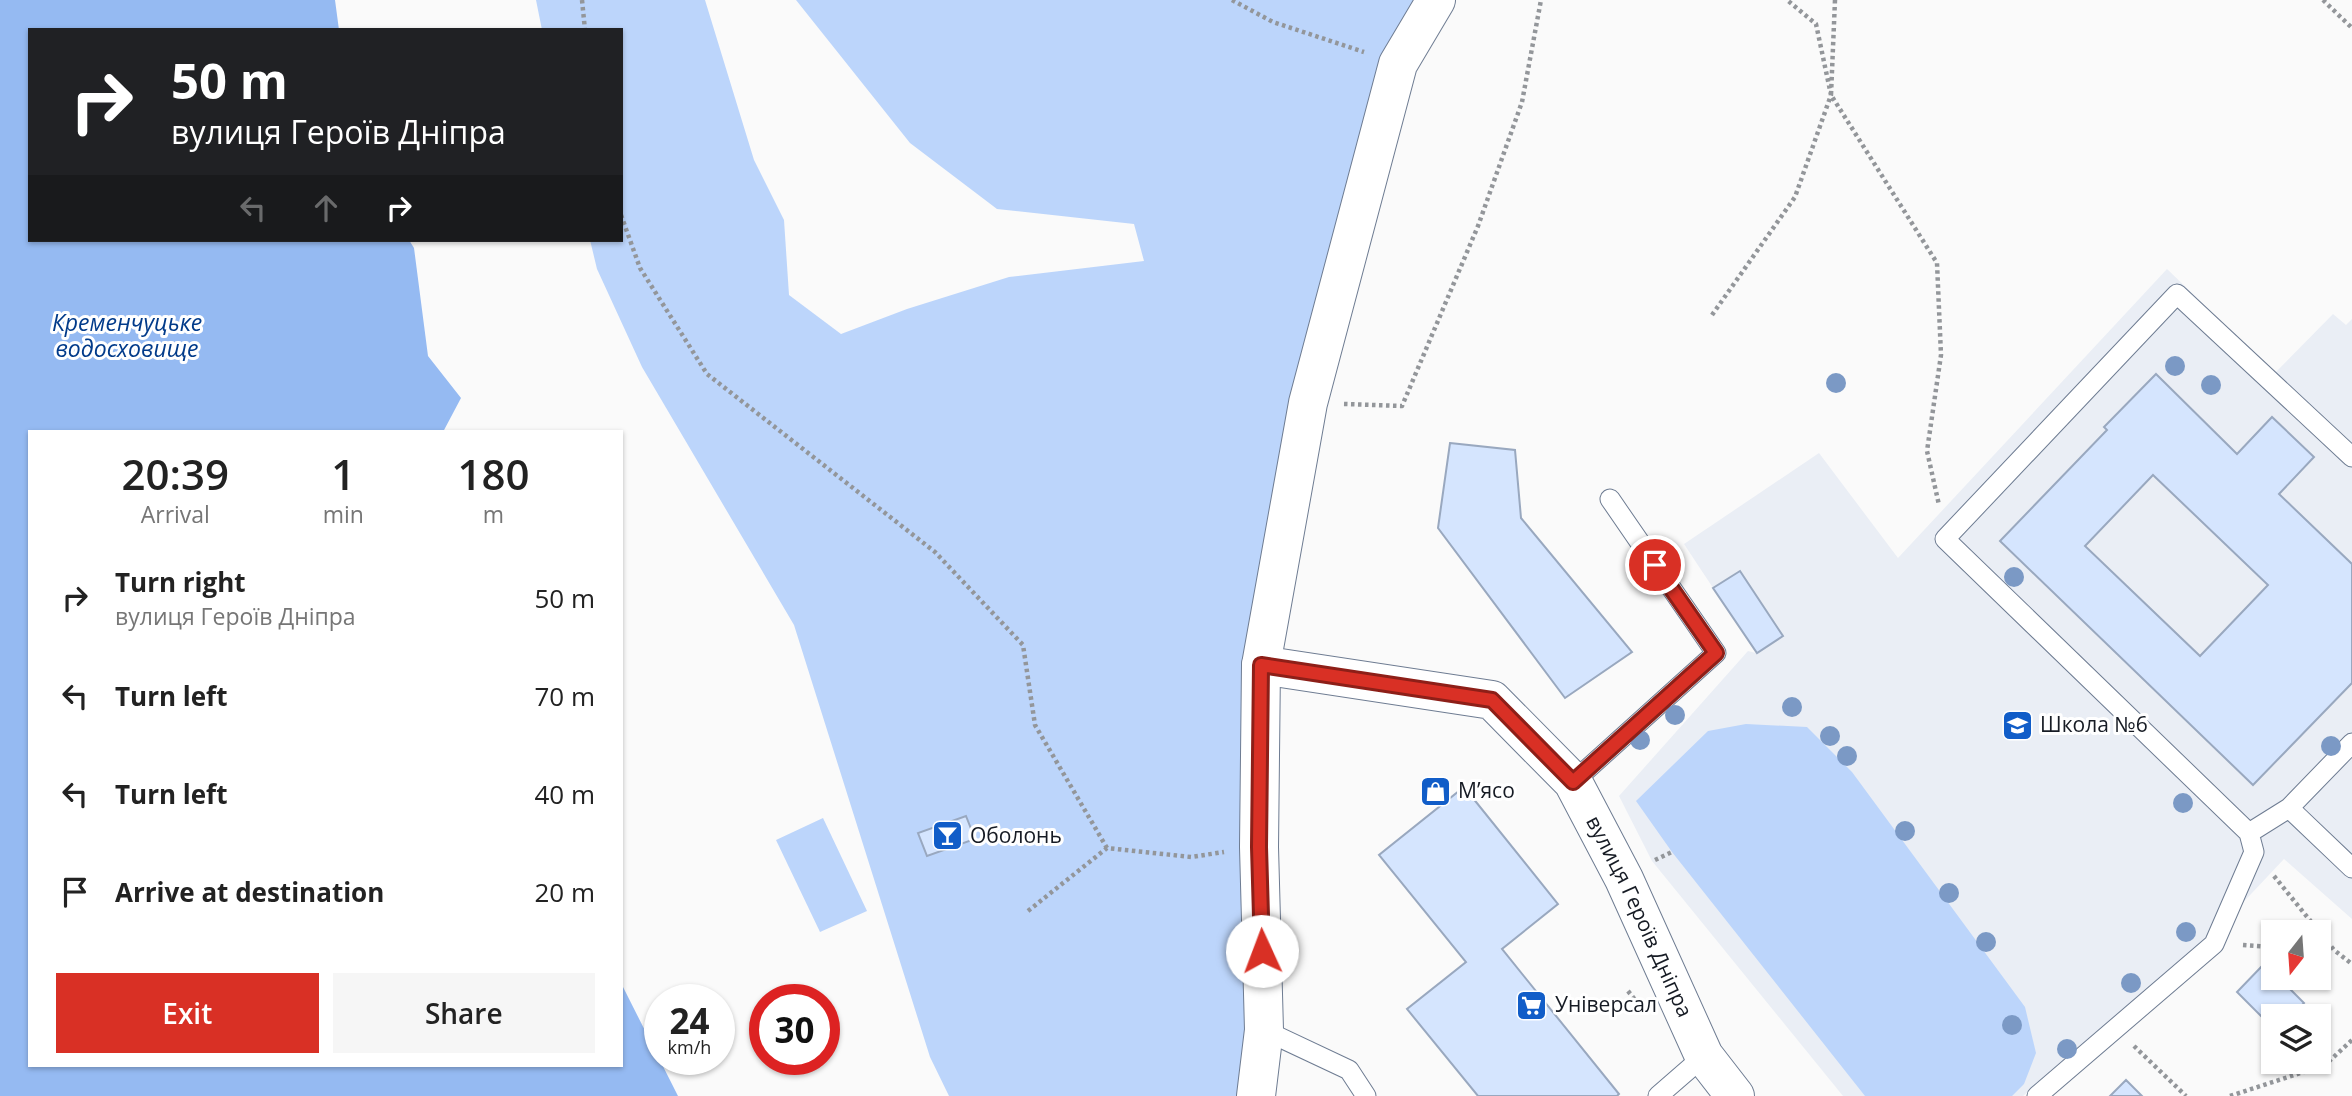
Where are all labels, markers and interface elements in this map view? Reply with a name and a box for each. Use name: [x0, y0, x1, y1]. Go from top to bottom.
text: 50 m: [171, 47, 288, 113]
icon: right: [56, 56, 147, 147]
text: вулиця Героїв Дніпра: [171, 110, 506, 153]
icon: left: [234, 189, 272, 227]
icon: ahead: [307, 189, 345, 227]
icon: right: [380, 189, 418, 227]
water label: Кременчуцьке водосховище: [52, 306, 202, 364]
text: 20:39: [122, 445, 229, 502]
text: 1: [331, 445, 355, 502]
text: 180: [457, 445, 529, 502]
text: Arrival: [141, 498, 210, 530]
text: min: [323, 498, 364, 530]
text: m: [483, 498, 504, 530]
pin: [1625, 535, 1685, 595]
icon: arrive: [1636, 546, 1674, 584]
text: Turn right: [115, 564, 246, 600]
icon: right: [56, 579, 94, 617]
text: 50 m: [534, 580, 595, 616]
text: вулиця Героїв Дніпра: [115, 600, 356, 632]
icon: left: [56, 677, 94, 715]
text: Turn left: [115, 678, 227, 714]
text: 70 m: [534, 678, 595, 714]
school or university icon: Школа №6: [2000, 708, 2034, 742]
place label: Школа №6: [2040, 710, 2148, 738]
shop icon: М’ясо: [1418, 774, 1452, 808]
icon: left: [56, 775, 94, 813]
text: Turn left: [115, 776, 227, 812]
text: 40 m: [534, 776, 595, 812]
place label: М’ясо: [1458, 776, 1515, 804]
street label: вулиця Героїв Дніпра: [1580, 811, 1700, 1021]
bar icon: Оболонь: [930, 819, 964, 853]
place label: Оболонь: [970, 821, 1062, 849]
icon: arrive: [56, 873, 94, 911]
text: Arrive at destination: [115, 874, 384, 910]
text: 20 m: [534, 874, 595, 910]
position arrow: [1225, 914, 1299, 988]
north arrow: [2261, 920, 2331, 990]
map controls: [2261, 920, 2331, 1074]
button: Exit: [56, 973, 319, 1053]
button: Share: [333, 973, 595, 1053]
speed limit sign: 30: [749, 984, 840, 1075]
supermarket icon: Універсал: [1515, 988, 1549, 1022]
place label: Універсал: [1555, 990, 1657, 1018]
text: 24: [669, 997, 710, 1044]
button: layers: [2261, 1004, 2331, 1074]
text: km/h: [668, 1035, 711, 1059]

